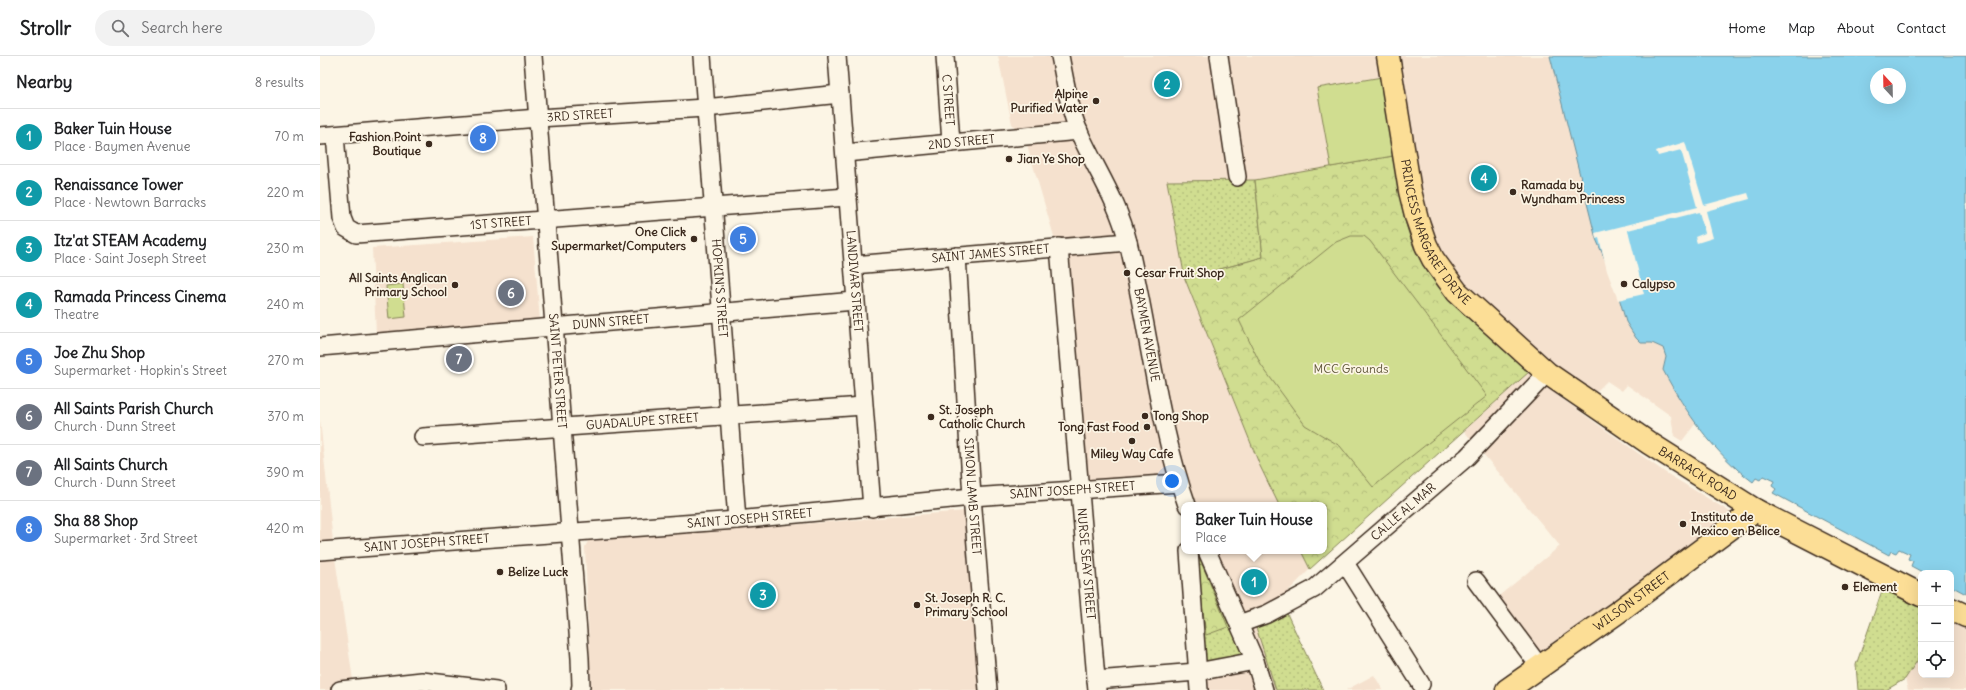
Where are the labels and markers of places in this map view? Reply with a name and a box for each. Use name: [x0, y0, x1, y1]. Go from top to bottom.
pin: 2: [1154, 69, 1180, 99]
place label: Alpine Purified Water: [1011, 86, 1089, 115]
marker: Alpine Purified Water: [1091, 96, 1101, 106]
pin: 8: [470, 123, 496, 153]
place label: Fashion Point Boutique: [349, 129, 422, 159]
marker: Fashion Point Boutique: [424, 139, 434, 149]
place label: Jian Ye Shop: [1017, 151, 1085, 167]
marker: Jian Ye Shop: [1004, 154, 1014, 164]
pin: 4: [1471, 163, 1497, 193]
place label: Ramada by Wyndham Princess: [1521, 177, 1625, 207]
marker: Ramada by Wyndham Princess: [1508, 187, 1518, 197]
place label: One Click Supermarket/Computers: [551, 224, 687, 254]
pin: 5: [730, 224, 756, 254]
marker: One Click Supermarket/Computers: [689, 234, 699, 244]
place label: Cesar Fruit Shop: [1135, 265, 1224, 281]
marker: Cesar Fruit Shop: [1122, 268, 1132, 278]
place label: All Saints Anglican Primary School: [349, 270, 447, 300]
place label: Calypso: [1632, 276, 1675, 292]
pin: 6: [498, 278, 524, 308]
marker: Calypso: [1619, 279, 1629, 289]
marker: All Saints Anglican Primary School: [450, 280, 460, 290]
pin: 7: [446, 344, 472, 374]
place label: St. Joseph Catholic Church: [939, 402, 1025, 431]
place label: Tong Shop: [1153, 408, 1209, 424]
marker: Tong Shop: [1140, 411, 1150, 421]
marker: St. Joseph Catholic Church: [926, 412, 936, 422]
place label: Tong Fast Food: [1058, 419, 1139, 435]
marker: Tong Fast Food: [1142, 422, 1152, 432]
marker: Miley Way Cafe: [1127, 436, 1137, 446]
place label: Miley Way Cafe: [1091, 446, 1174, 462]
place label: Instituto de Mexico en Belice: [1691, 509, 1780, 538]
marker: Instituto de Mexico en Belice: [1678, 519, 1688, 529]
place label: Belize Luck: [508, 564, 568, 579]
marker: Belize Luck: [495, 567, 505, 577]
pin: 1: [1241, 567, 1267, 597]
place label: Element: [1853, 579, 1898, 594]
pin: 3: [750, 580, 776, 610]
marker: Element: [1840, 582, 1850, 592]
place label: St. Joseph R. C. Primary School: [925, 590, 1008, 620]
marker: St. Joseph R. C. Primary School: [912, 600, 922, 610]

